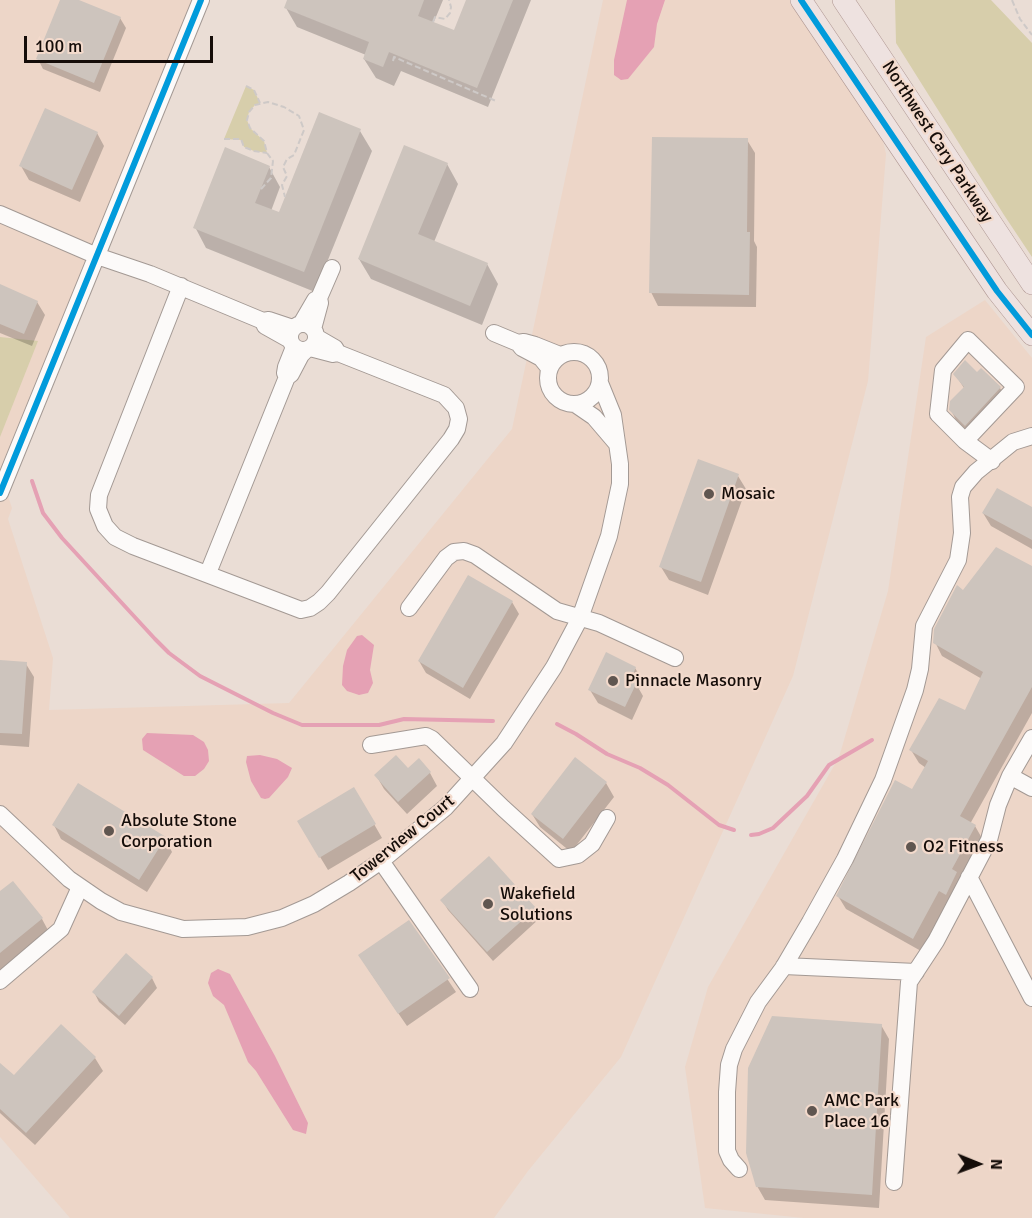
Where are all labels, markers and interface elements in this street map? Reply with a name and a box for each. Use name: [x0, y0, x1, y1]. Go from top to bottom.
scale bar: [27, 24, 216, 62]
text: 100 m: [35, 35, 82, 57]
street label: Northwest Cary Parkway: [877, 57, 997, 227]
place label: Mosaic: [721, 483, 775, 505]
marker: Mosaic: [702, 487, 716, 501]
place label: Pinnacle Masonry: [625, 670, 762, 692]
marker: Pinnacle Masonry: [606, 674, 620, 688]
street label: Towerview Court: [347, 791, 459, 887]
place label: Absolute Stone Corporation: [121, 810, 237, 852]
marker: Absolute Stone Corporation: [102, 824, 116, 838]
place label: O2 Fitness: [923, 836, 1004, 858]
marker: O2 Fitness: [904, 840, 918, 854]
place label: Wakefield Solutions: [500, 883, 576, 926]
marker: Wakefield Solutions: [481, 897, 495, 911]
place label: AMC Park Place 16: [824, 1090, 899, 1132]
marker: AMC Park Place 16: [805, 1104, 819, 1118]
north arrow: [948, 1134, 1008, 1194]
text: N: [986, 1159, 1006, 1170]

